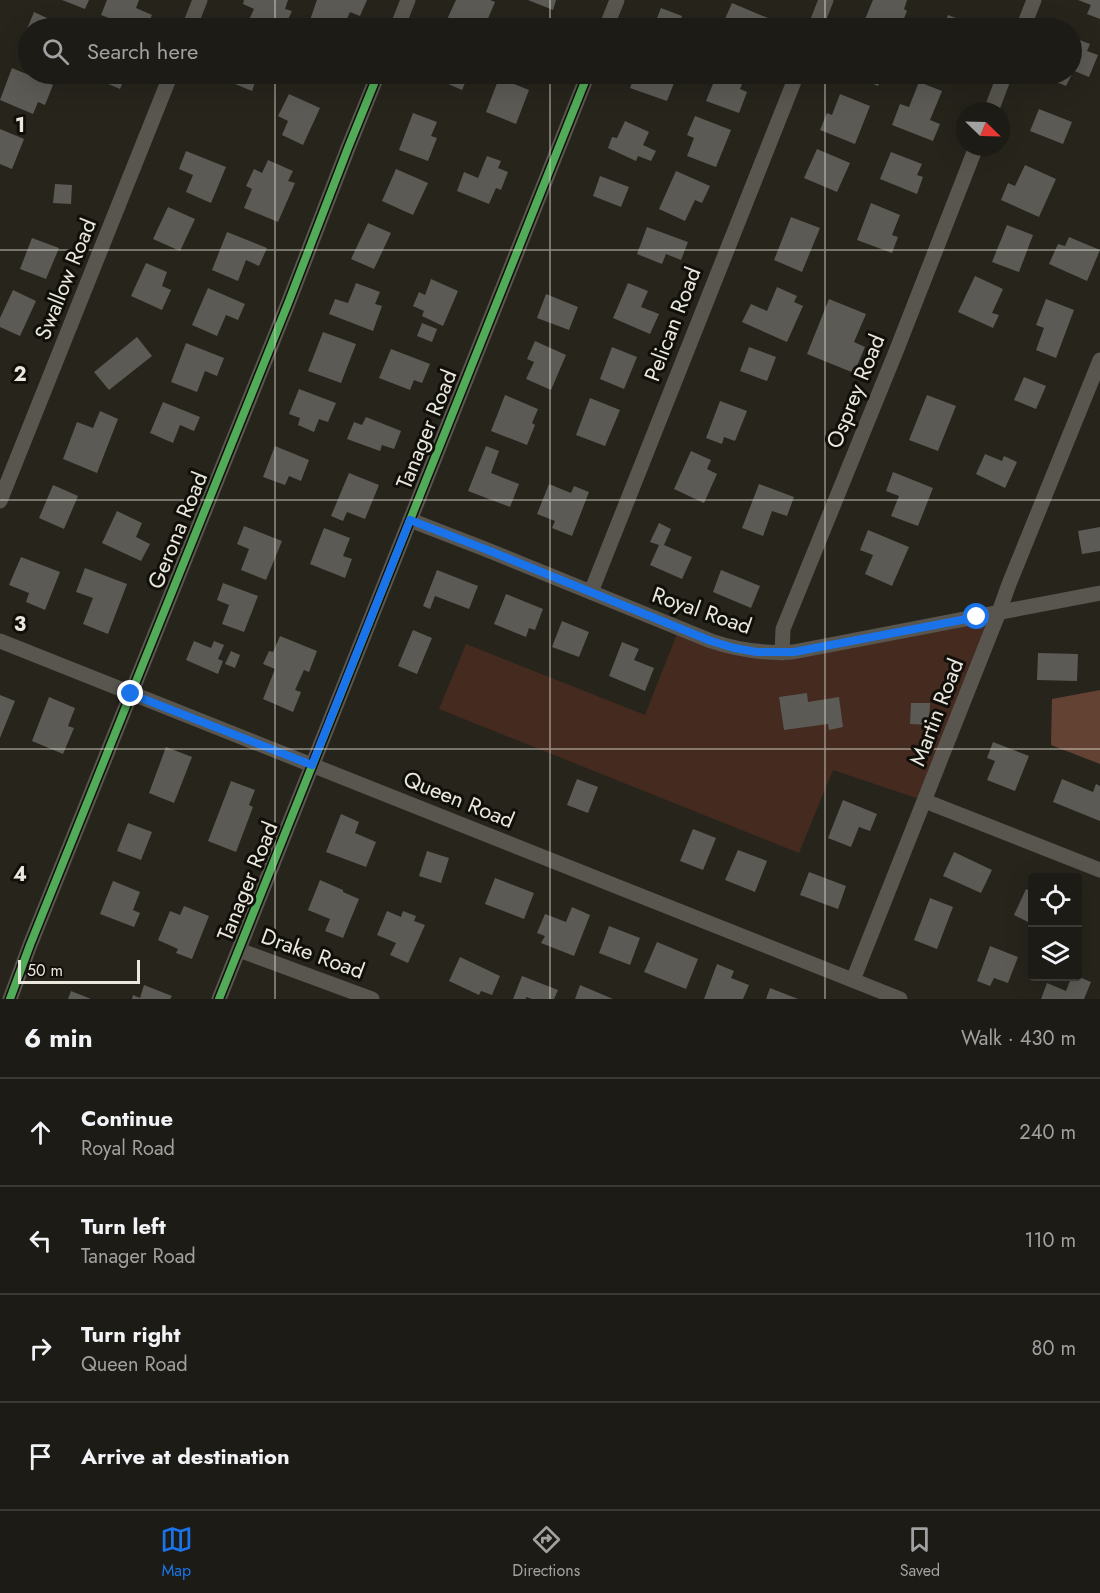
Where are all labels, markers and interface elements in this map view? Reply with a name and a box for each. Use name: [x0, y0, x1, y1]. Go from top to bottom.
search box: [18, 18, 1082, 84]
icon: search: [39, 35, 72, 68]
text: Search here: [87, 35, 198, 67]
north arrow: [956, 102, 1010, 156]
text: 1: [15, 111, 25, 140]
street label: Swallow Road: [26, 213, 104, 345]
street label: Pelican Road: [636, 262, 708, 386]
street label: Osprey Road: [818, 329, 892, 453]
text: 2: [13, 360, 27, 389]
street label: Tanager Road: [388, 364, 464, 494]
street label: Gerona Road: [139, 467, 215, 593]
street label: Royal Road: [648, 578, 756, 642]
route start: [963, 603, 989, 629]
text: 3: [14, 610, 26, 639]
street label: Martin Road: [901, 654, 971, 770]
route end: [117, 680, 143, 706]
street label: Queen Road: [399, 762, 519, 836]
street label: Tanager Road: [209, 816, 285, 946]
text: 4: [13, 860, 27, 889]
map controls: [1028, 873, 1082, 981]
button: locate: [1028, 873, 1082, 927]
street label: Drake Road: [257, 920, 369, 986]
button: layers: [1028, 927, 1082, 981]
scale bar: [18, 957, 140, 984]
text: 50 m: [27, 959, 63, 982]
text: 6 min: [24, 1019, 93, 1057]
text: Walk · 430 m: [961, 1024, 1076, 1053]
text: Continue: [81, 1102, 173, 1134]
icon: ahead: [24, 1116, 57, 1149]
text: 240 m: [1019, 1118, 1076, 1147]
text: Royal Road: [81, 1134, 175, 1163]
text: Turn left: [81, 1210, 166, 1242]
icon: left: [24, 1224, 57, 1257]
text: 110 m: [1024, 1226, 1076, 1255]
text: Tanager Road: [81, 1242, 196, 1271]
text: Turn right: [81, 1318, 181, 1350]
icon: right: [24, 1332, 57, 1365]
text: 80 m: [1031, 1334, 1076, 1363]
text: Queen Road: [81, 1350, 188, 1379]
icon: arrive: [24, 1440, 57, 1473]
text: Arrive at destination: [81, 1440, 290, 1472]
tab: Map: [160, 1523, 193, 1582]
tab: Directions: [512, 1523, 580, 1582]
tab: Saved: [900, 1523, 940, 1582]

